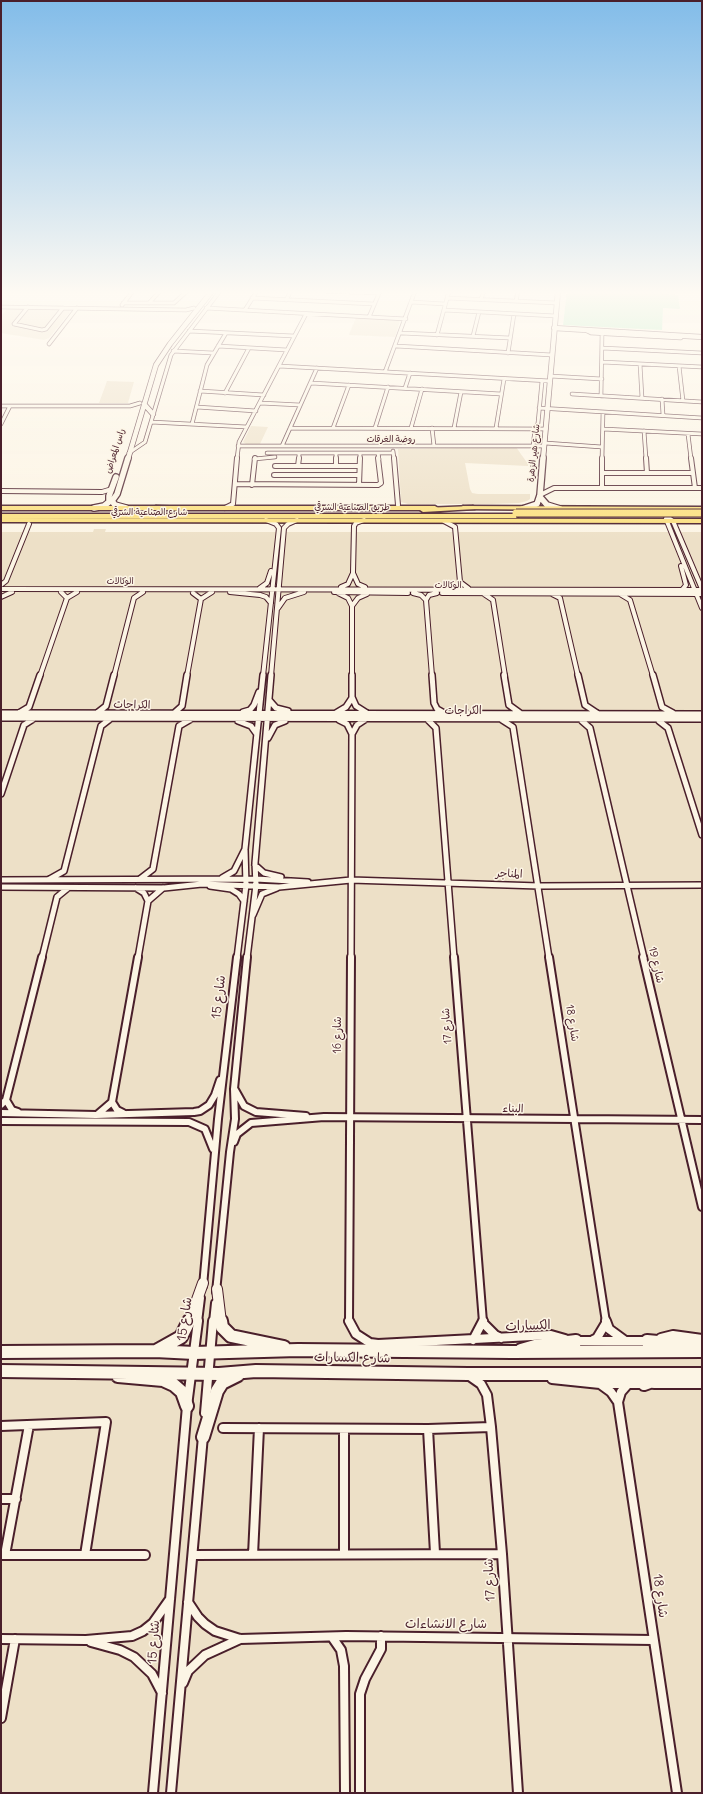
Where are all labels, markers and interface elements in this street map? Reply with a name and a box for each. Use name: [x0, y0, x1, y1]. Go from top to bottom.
street label: شارع هير الزهرة: [526, 423, 542, 483]
street label: راس المعراض: [103, 427, 127, 475]
street label: روضة الغرقات: [366, 434, 416, 444]
street label: طريق الصناعية الشرقي: [314, 502, 390, 512]
street label: شارع الصناعية الشرقي: [111, 507, 187, 517]
street label: الوكالات: [106, 576, 134, 586]
street label: الوكالات: [434, 580, 462, 590]
street label: الكراجات: [113, 698, 151, 712]
street label: الكراجات: [444, 704, 482, 718]
street label: المناجر: [495, 867, 523, 881]
street label: شارع 19: [645, 945, 667, 985]
street label: شارع 15: [209, 974, 229, 1020]
street label: شارع 18: [563, 1004, 581, 1042]
street label: شارع 17: [439, 1007, 455, 1045]
street label: شارع 16: [331, 1016, 345, 1054]
street label: البناء: [502, 1102, 524, 1116]
street label: شارع 15: [174, 1296, 196, 1342]
street label: الكسارات: [505, 1317, 551, 1335]
street label: شارع الكسارات: [314, 1350, 390, 1366]
street label: شارع 17: [481, 1558, 499, 1602]
street label: شارع 18: [649, 1573, 671, 1619]
street label: شارع الانشاءات: [405, 1616, 487, 1632]
street label: شارع 15: [145, 1620, 163, 1664]

